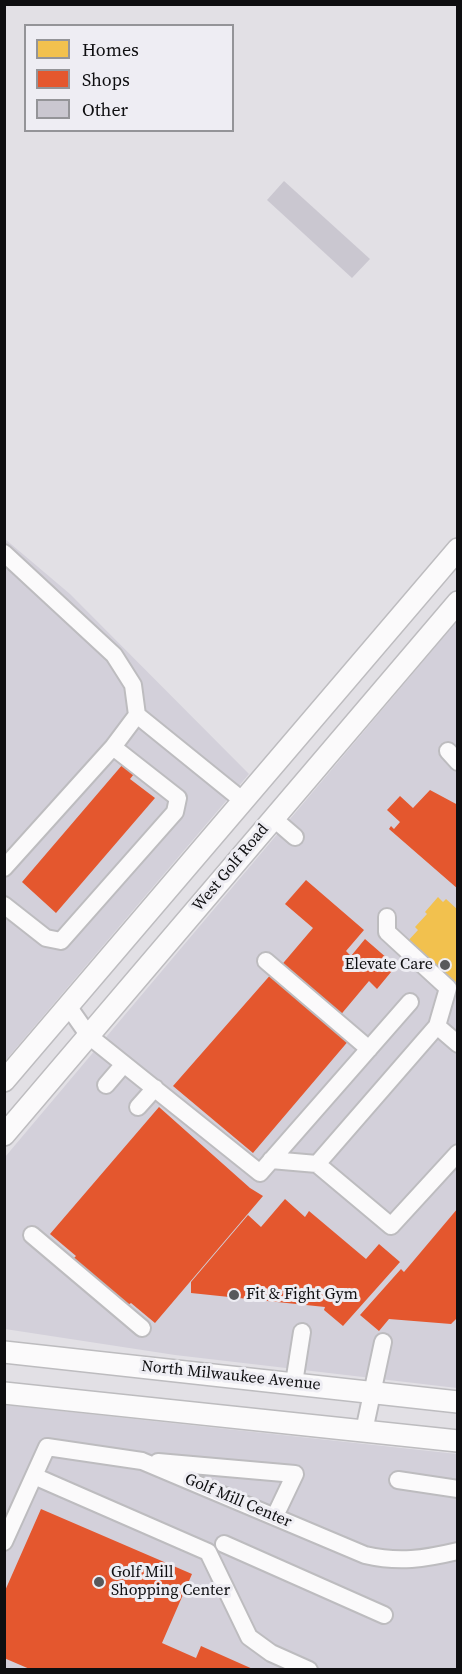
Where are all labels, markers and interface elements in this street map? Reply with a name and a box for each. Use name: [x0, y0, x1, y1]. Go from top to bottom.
legend: [24, 24, 234, 132]
text: Homes: [82, 37, 139, 62]
text: Shops: [82, 67, 130, 92]
text: Other: [82, 97, 128, 122]
street label: West Golf Road: [189, 820, 273, 916]
place label: Elevate Care: [345, 955, 433, 975]
marker: Elevate Care: [438, 958, 452, 972]
place label: Fit & Fight Gym: [246, 1285, 358, 1305]
marker: Fit & Fight Gym: [227, 1288, 241, 1302]
street label: North Milwaukee Avenue: [140, 1357, 322, 1395]
street label: Golf Mill Center: [182, 1470, 294, 1532]
place label: Golf Mill Shopping Center: [111, 1563, 230, 1601]
marker: Golf Mill Shopping Center: [92, 1575, 106, 1589]

